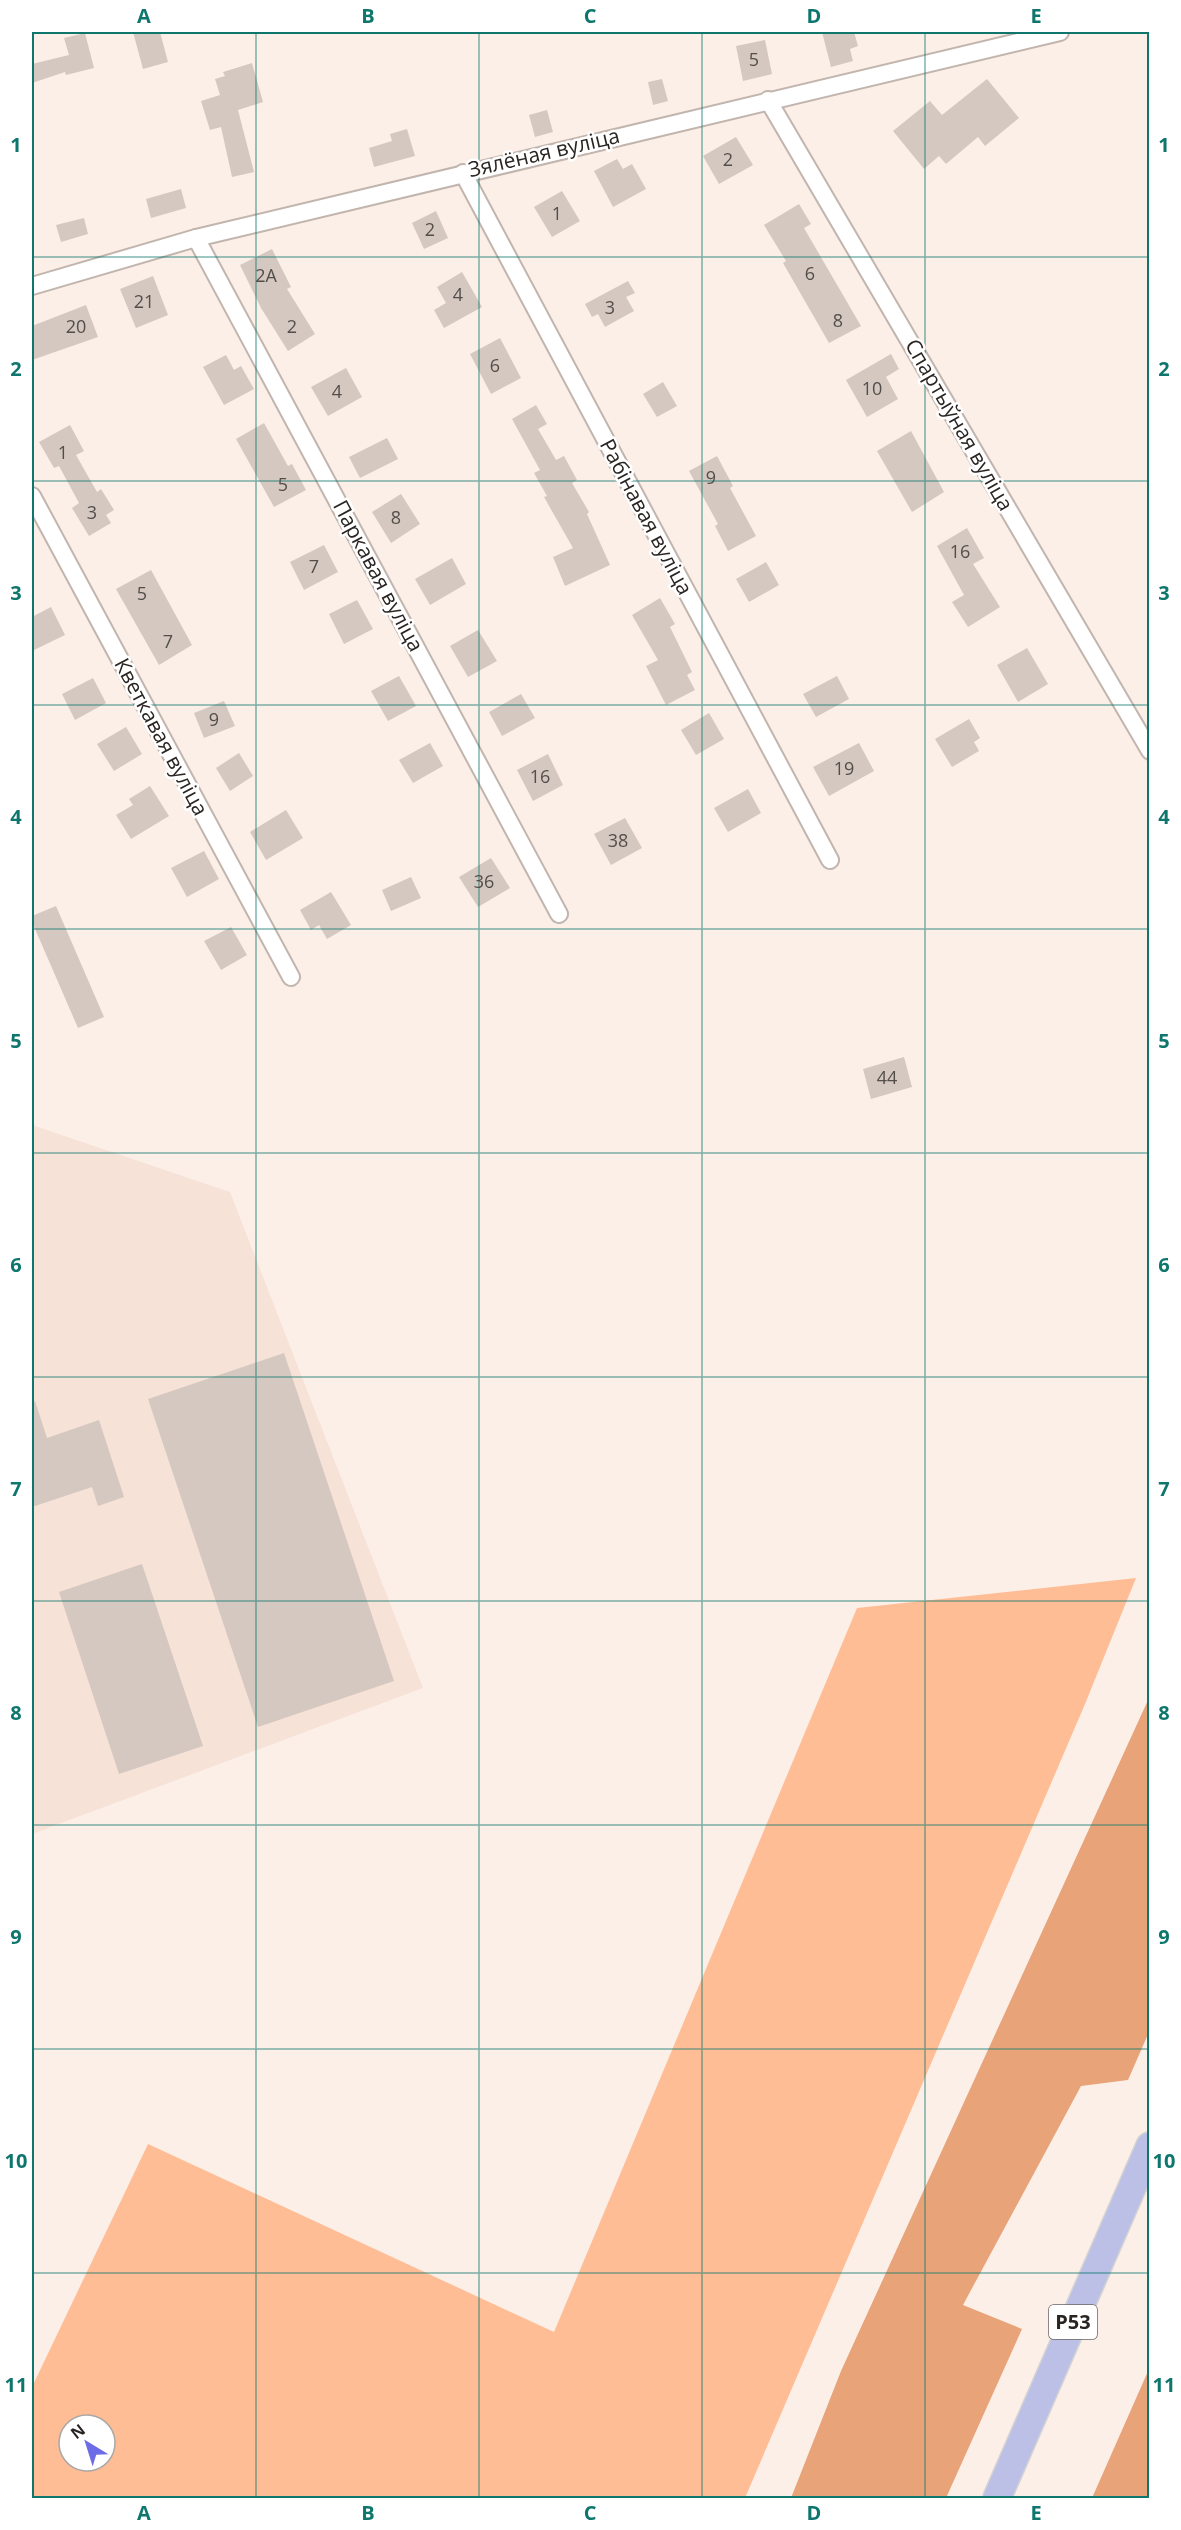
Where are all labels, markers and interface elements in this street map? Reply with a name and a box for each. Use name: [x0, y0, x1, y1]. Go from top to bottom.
text: A: [137, 2, 151, 29]
text: B: [361, 2, 375, 29]
text: C: [584, 2, 597, 29]
text: D: [807, 2, 821, 29]
text: E: [1030, 2, 1042, 29]
house number: 5: [749, 47, 759, 71]
street label: Зялёная вуліца: [465, 121, 622, 183]
text: 1: [10, 131, 22, 158]
text: 1: [1158, 131, 1170, 158]
house number: 2: [723, 147, 733, 171]
house number: 1: [552, 201, 562, 225]
house number: 2: [425, 217, 435, 241]
house number: 6: [805, 261, 815, 285]
house number: 2А: [255, 263, 277, 287]
house number: 4: [453, 282, 463, 306]
house number: 21: [134, 289, 154, 313]
house number: 3: [605, 295, 615, 319]
house number: 8: [833, 308, 843, 332]
house number: 20: [66, 314, 86, 338]
house number: 2: [287, 314, 297, 338]
street label: Спартыўная вуліца: [899, 333, 1021, 516]
house number: 6: [490, 353, 500, 377]
text: 2: [10, 355, 22, 382]
text: 2: [1158, 355, 1170, 382]
house number: 10: [862, 376, 882, 400]
house number: 4: [332, 379, 342, 403]
street label: Рабінавая вуліца: [594, 434, 700, 599]
house number: 1: [58, 440, 68, 464]
house number: 9: [706, 465, 716, 489]
house number: 5: [278, 472, 288, 496]
street label: Паркавая вуліца: [327, 495, 431, 656]
house number: 3: [87, 500, 97, 524]
house number: 8: [391, 505, 401, 529]
house number: 16: [950, 539, 970, 563]
house number: 7: [309, 554, 319, 578]
text: 3: [10, 579, 22, 606]
text: 3: [1158, 579, 1170, 606]
house number: 5: [137, 581, 147, 605]
house number: 7: [163, 629, 173, 653]
street label: Кветкавая вуліца: [109, 653, 215, 820]
house number: 9: [209, 707, 219, 731]
house number: 19: [834, 756, 854, 780]
house number: 16: [530, 764, 550, 788]
text: 4: [10, 803, 22, 830]
text: 4: [1158, 803, 1170, 830]
house number: 38: [608, 828, 628, 852]
house number: 36: [474, 869, 494, 893]
text: 5: [10, 1027, 22, 1054]
text: 5: [1158, 1027, 1170, 1054]
house number: 44: [877, 1065, 897, 1089]
text: 6: [10, 1251, 22, 1278]
text: 6: [1158, 1251, 1170, 1278]
text: 7: [10, 1475, 22, 1502]
text: 7: [1158, 1475, 1170, 1502]
text: 8: [10, 1699, 22, 1726]
text: 8: [1158, 1699, 1170, 1726]
text: 9: [10, 1923, 22, 1950]
text: 9: [1158, 1923, 1170, 1950]
text: 10: [5, 2147, 27, 2174]
text: 10: [1153, 2147, 1175, 2174]
road number: Р53: [1049, 2305, 1097, 2339]
text: 11: [5, 2371, 27, 2398]
text: 11: [1153, 2371, 1175, 2398]
north arrow: [57, 2413, 117, 2473]
text: N: [66, 2419, 90, 2444]
text: A: [137, 2499, 151, 2526]
text: B: [361, 2499, 375, 2526]
text: C: [584, 2499, 597, 2526]
text: D: [807, 2499, 821, 2526]
text: E: [1030, 2499, 1042, 2526]

